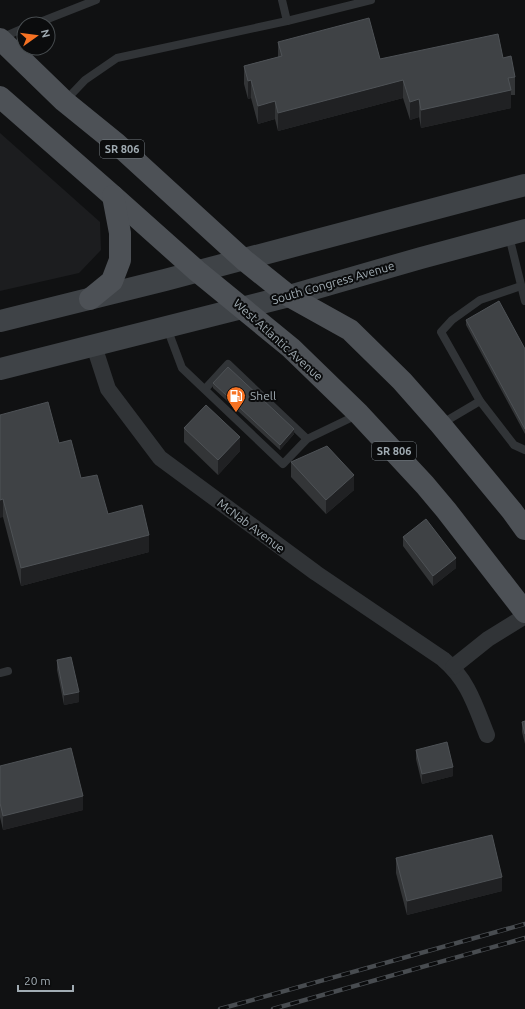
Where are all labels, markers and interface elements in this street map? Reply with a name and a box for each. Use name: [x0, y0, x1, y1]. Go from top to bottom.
north arrow: [16, 16, 56, 56]
text: N: [39, 28, 53, 39]
road number: SR 806: [100, 140, 144, 158]
street label: South Congress Avenue: [270, 259, 396, 306]
street label: West Atlantic Avenue: [231, 296, 326, 383]
fuel station icon: Shell: [225, 385, 247, 413]
place label: Shell: [250, 389, 276, 402]
road number: SR 806: [372, 442, 416, 460]
street label: McNab Avenue: [215, 496, 288, 555]
scale bar: [18, 967, 73, 993]
text: 20 m: [24, 974, 51, 987]

